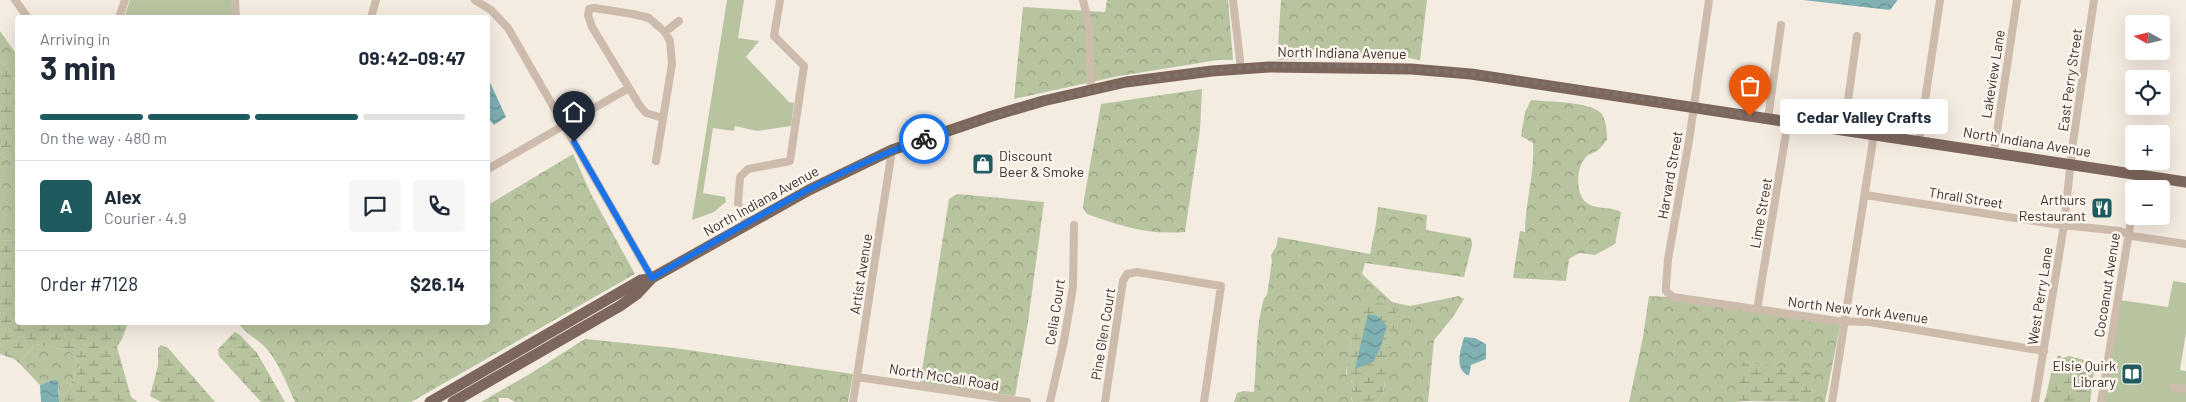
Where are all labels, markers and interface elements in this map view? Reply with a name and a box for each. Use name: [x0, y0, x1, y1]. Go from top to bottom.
north arrow: [2125, 15, 2170, 60]
map controls: [2125, 15, 2170, 225]
street label: East Perry Street: [2054, 27, 2085, 133]
street label: Lakeview Lane: [1977, 28, 2008, 119]
text: Arriving in: [40, 29, 110, 48]
street label: North Indiana Avenue: [1277, 43, 1407, 62]
text: 09:42–09:47: [359, 46, 465, 69]
text: 3 min: [40, 48, 116, 86]
pin: [1729, 65, 1771, 116]
button: locate: [2125, 70, 2170, 115]
icon: bag: [1736, 72, 1764, 100]
pin: [553, 91, 595, 142]
icon: home: [560, 98, 588, 126]
callout: Cedar Valley Crafts: [1780, 98, 1948, 134]
text: Cedar Valley Crafts: [1797, 107, 1931, 126]
courier: [899, 114, 949, 164]
street label: North Indiana Avenue: [1962, 123, 2092, 160]
icon: bike: [910, 125, 938, 153]
button: +: [2125, 125, 2170, 170]
text: On the way · 480 m: [40, 128, 167, 147]
street label: Harvard Street: [1653, 130, 1686, 220]
place label: Discount Beer & Smoke: [999, 147, 1084, 180]
shop icon: Discount Beer & Smoke: [971, 152, 995, 176]
street label: North Indiana Avenue: [700, 162, 821, 239]
street label: Lime Street: [1746, 176, 1775, 250]
button: chat: [349, 180, 401, 232]
button: phone: [413, 180, 465, 232]
button: −: [2125, 180, 2170, 225]
street label: Thrall Street: [1928, 183, 2005, 212]
text: Alex: [104, 185, 142, 208]
place label: Arthurs Restaurant: [2019, 191, 2086, 224]
text: A: [60, 194, 72, 217]
restaurant icon: Arthurs Restaurant: [2090, 196, 2114, 220]
text: Courier · 4.9: [104, 208, 187, 227]
street label: Cocoanut Avenue: [2090, 231, 2123, 338]
street label: Artist Avenue: [846, 232, 875, 316]
street label: West Perry Lane: [2023, 246, 2056, 346]
text: Order #7128: [40, 272, 138, 295]
text: $26.14: [410, 272, 465, 295]
street label: Celia Court: [1041, 278, 1068, 346]
street label: Pine Glen Court: [1087, 287, 1118, 381]
street label: North New York Avenue: [1787, 292, 1929, 327]
place label: Elsie Quirk Library: [2052, 357, 2117, 390]
street label: North McCall Road: [888, 359, 1000, 394]
library icon: Elsie Quirk Library: [2120, 362, 2144, 386]

